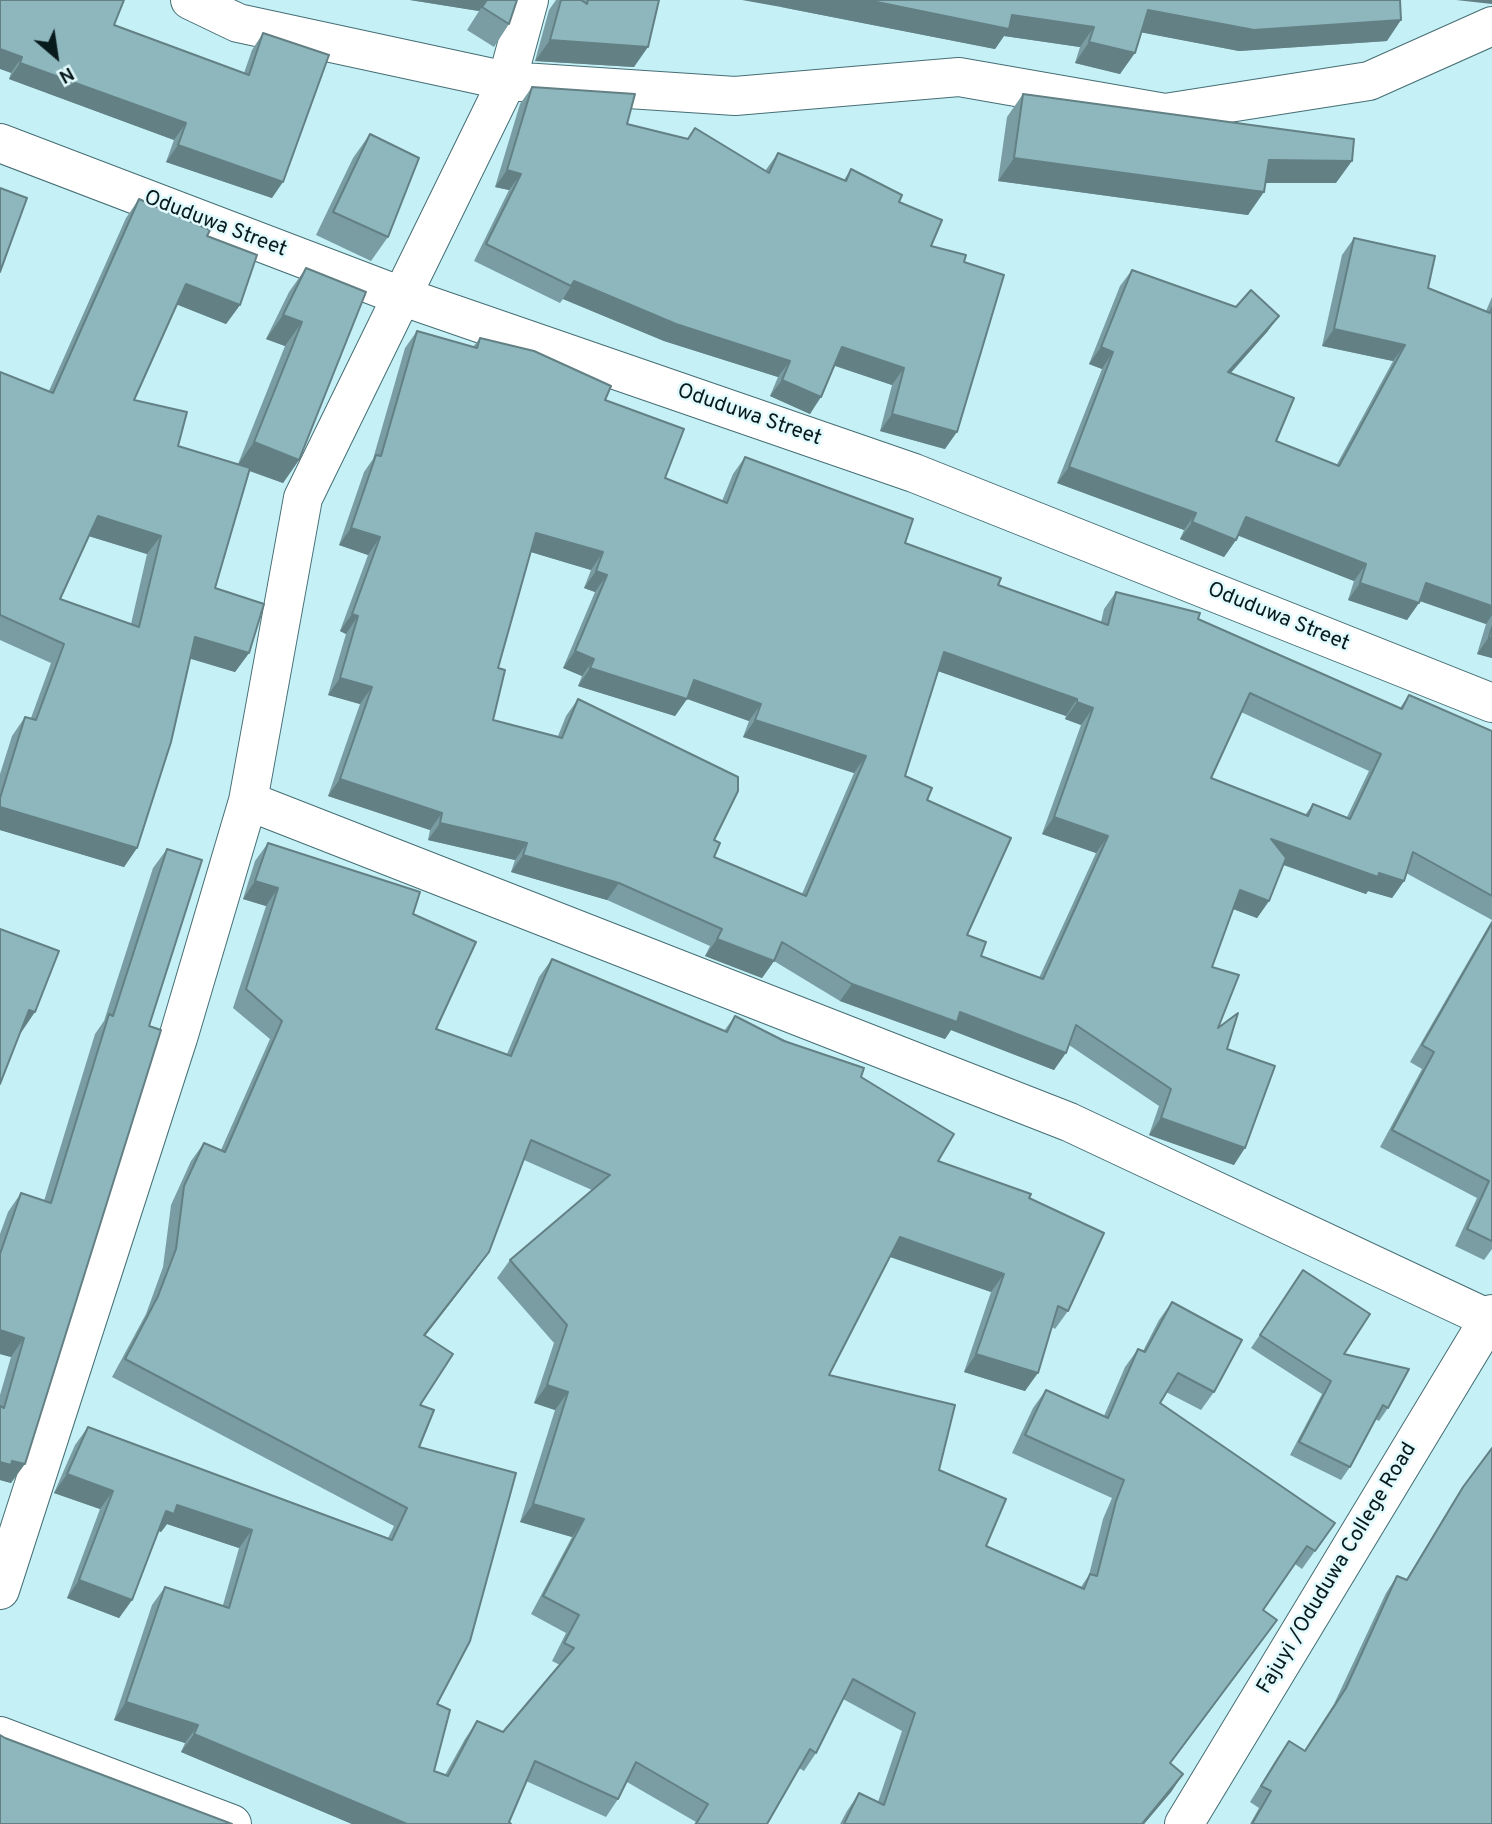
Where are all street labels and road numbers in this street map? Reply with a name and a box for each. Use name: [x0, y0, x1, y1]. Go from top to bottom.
street label: Oduduwa Street: [140, 186, 290, 264]
street label: Oduduwa Street: [674, 380, 824, 452]
street label: Oduduwa Street: [1203, 578, 1353, 658]
street label: Fajuyi /Oduduwa College Road: [1253, 1439, 1423, 1699]

